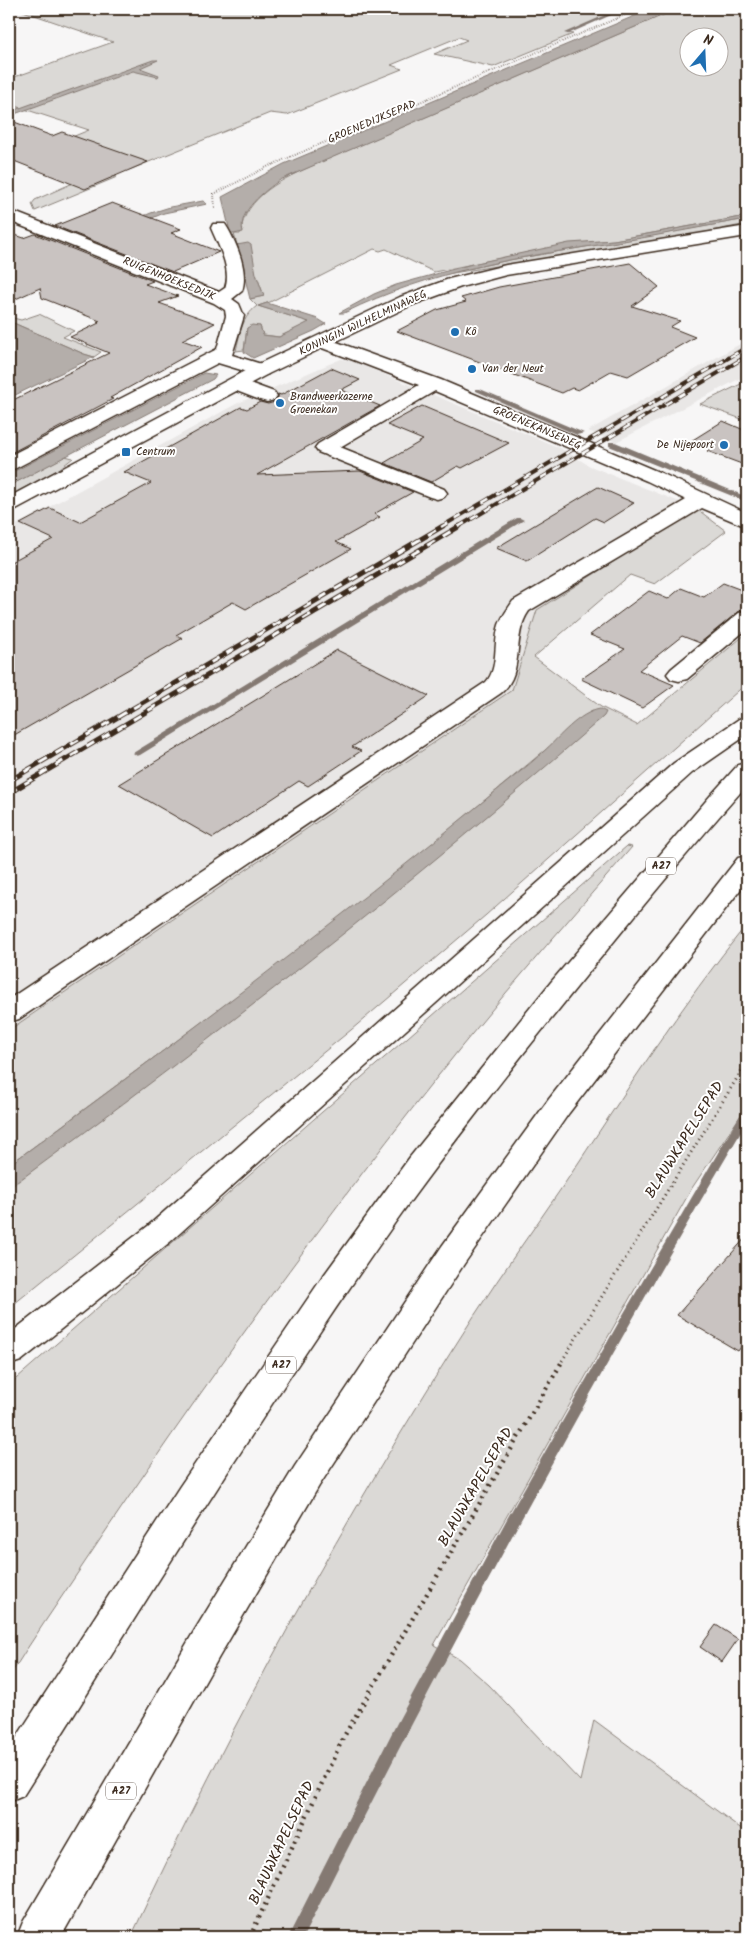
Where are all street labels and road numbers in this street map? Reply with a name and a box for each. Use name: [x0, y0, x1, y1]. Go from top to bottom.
street label: GROENEDIJKSEPAD: [325, 95, 419, 149]
street label: RUIGENHOEKSEDIJK: [120, 252, 218, 306]
street label: KONINGIN WILHELMINAWEG: [296, 285, 430, 361]
street label: GROENEKANSEWEG: [490, 401, 584, 455]
road number: A27: [646, 858, 676, 874]
street label: BLAUWKAPELSEPAD: [639, 1076, 731, 1203]
road number: A27: [266, 1356, 296, 1374]
street label: BLAUWKAPELSEPAD: [432, 1423, 520, 1551]
street label: BLAUWKAPELSEPAD: [243, 1777, 321, 1909]
road number: A27: [106, 1782, 136, 1800]

